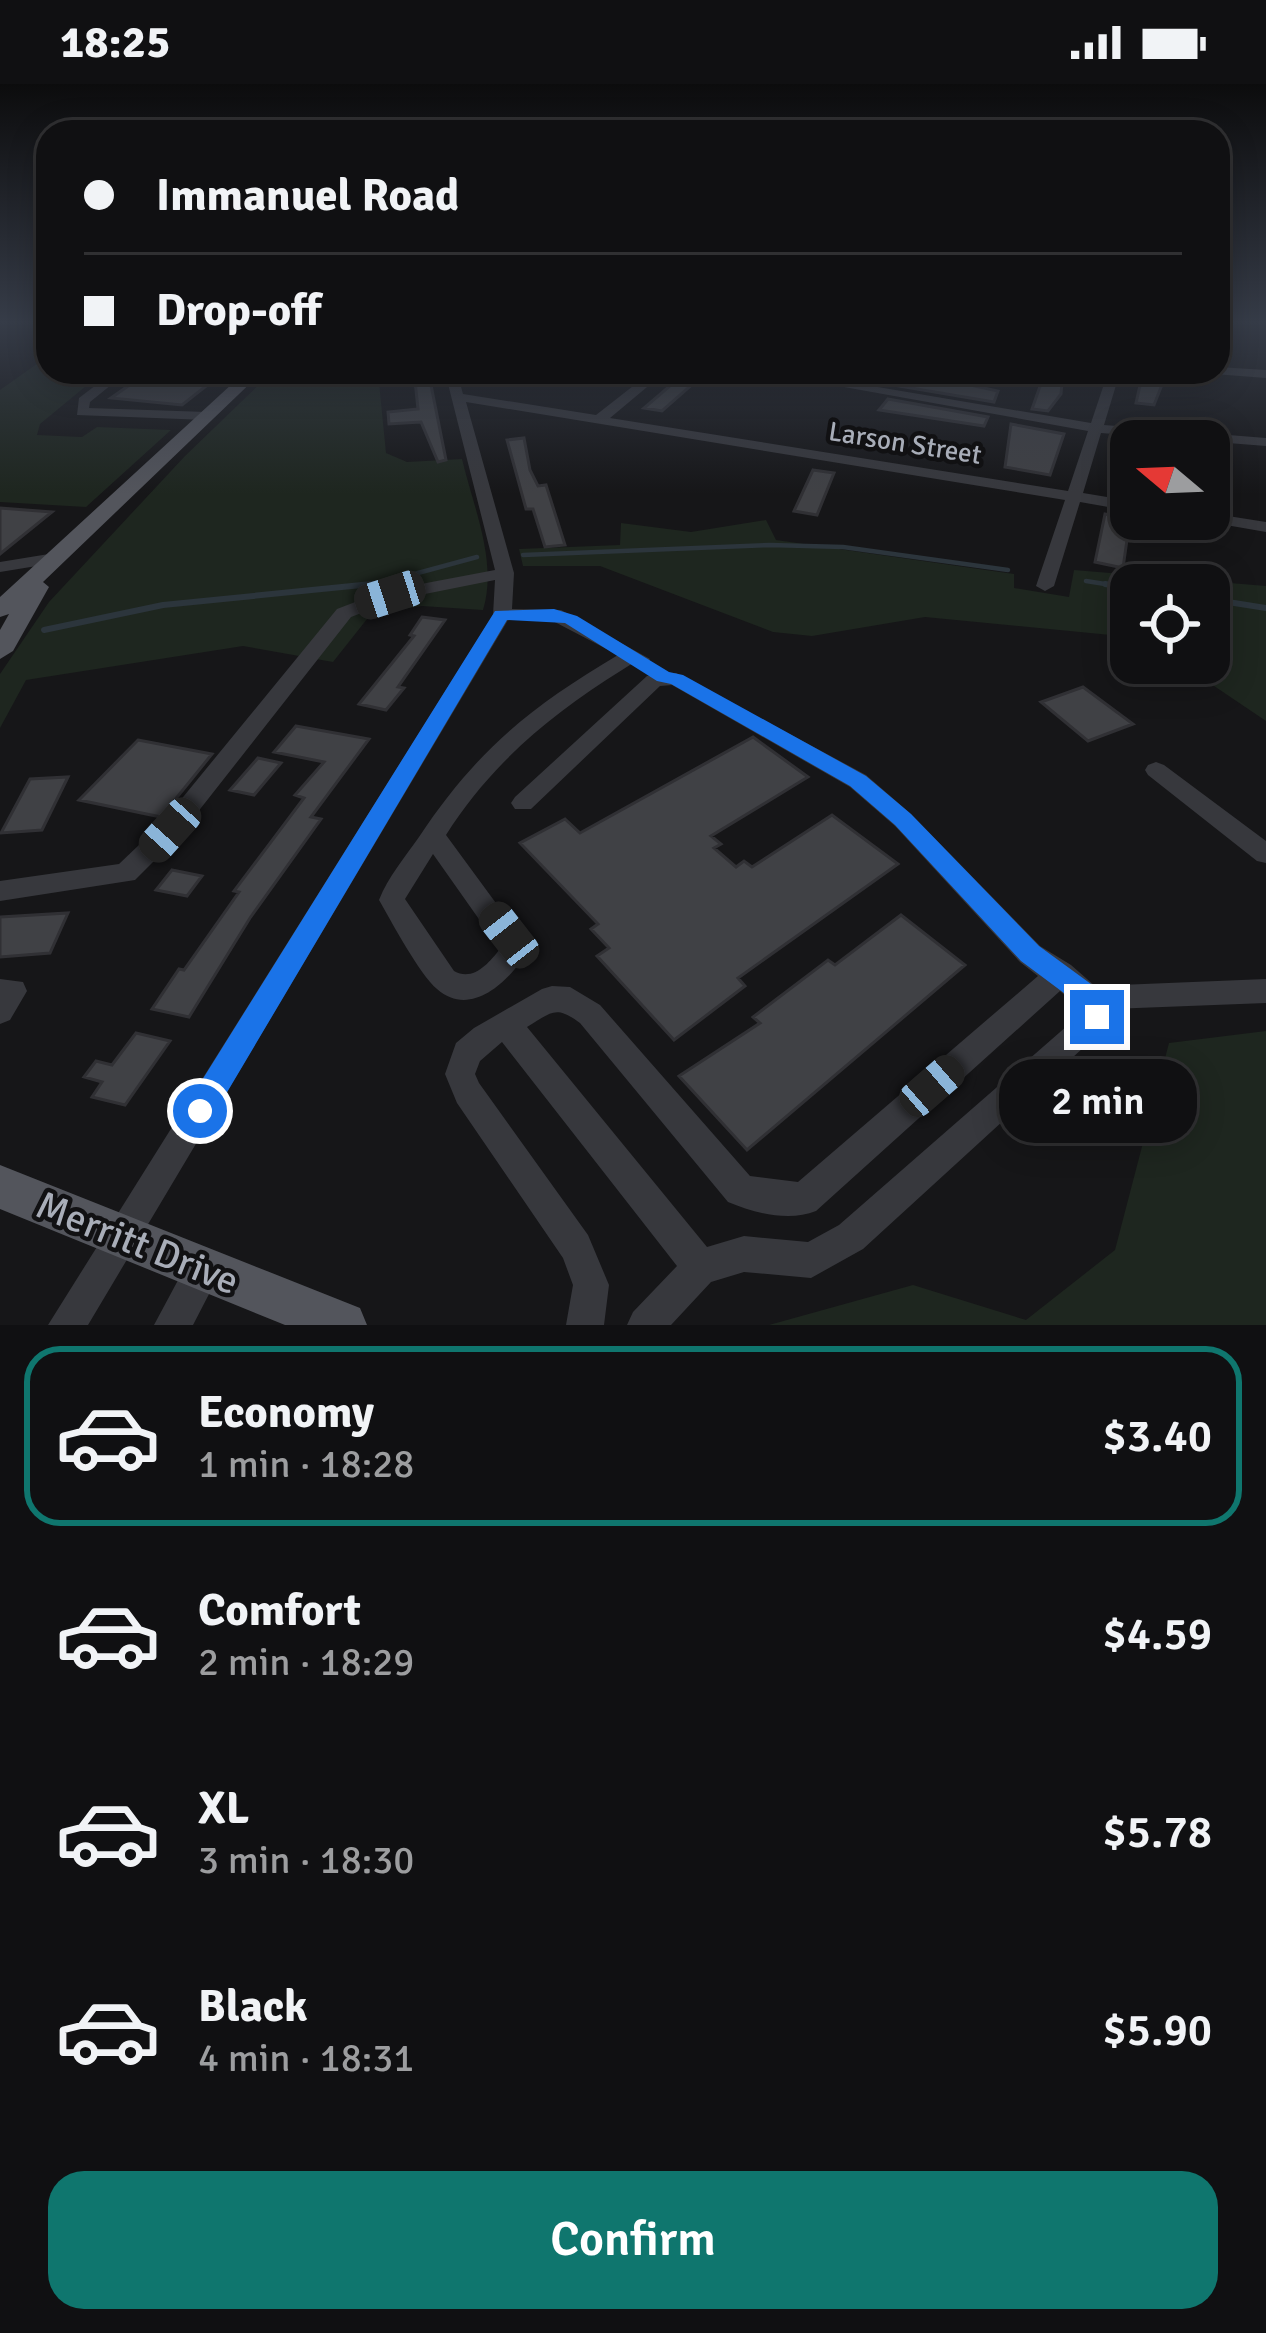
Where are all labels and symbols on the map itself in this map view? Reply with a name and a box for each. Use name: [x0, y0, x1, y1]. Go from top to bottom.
street label: Larson Street: [826, 415, 984, 472]
north arrow: [1110, 420, 1230, 540]
car: [350, 567, 430, 623]
car: [133, 791, 207, 869]
car: [473, 896, 545, 974]
route end: [1070, 990, 1124, 1044]
car: [893, 1049, 971, 1123]
callout: 2 min: [998, 1059, 1196, 1143]
route start: [173, 1084, 227, 1138]
street label: Merritt Drive: [29, 1181, 246, 1305]

